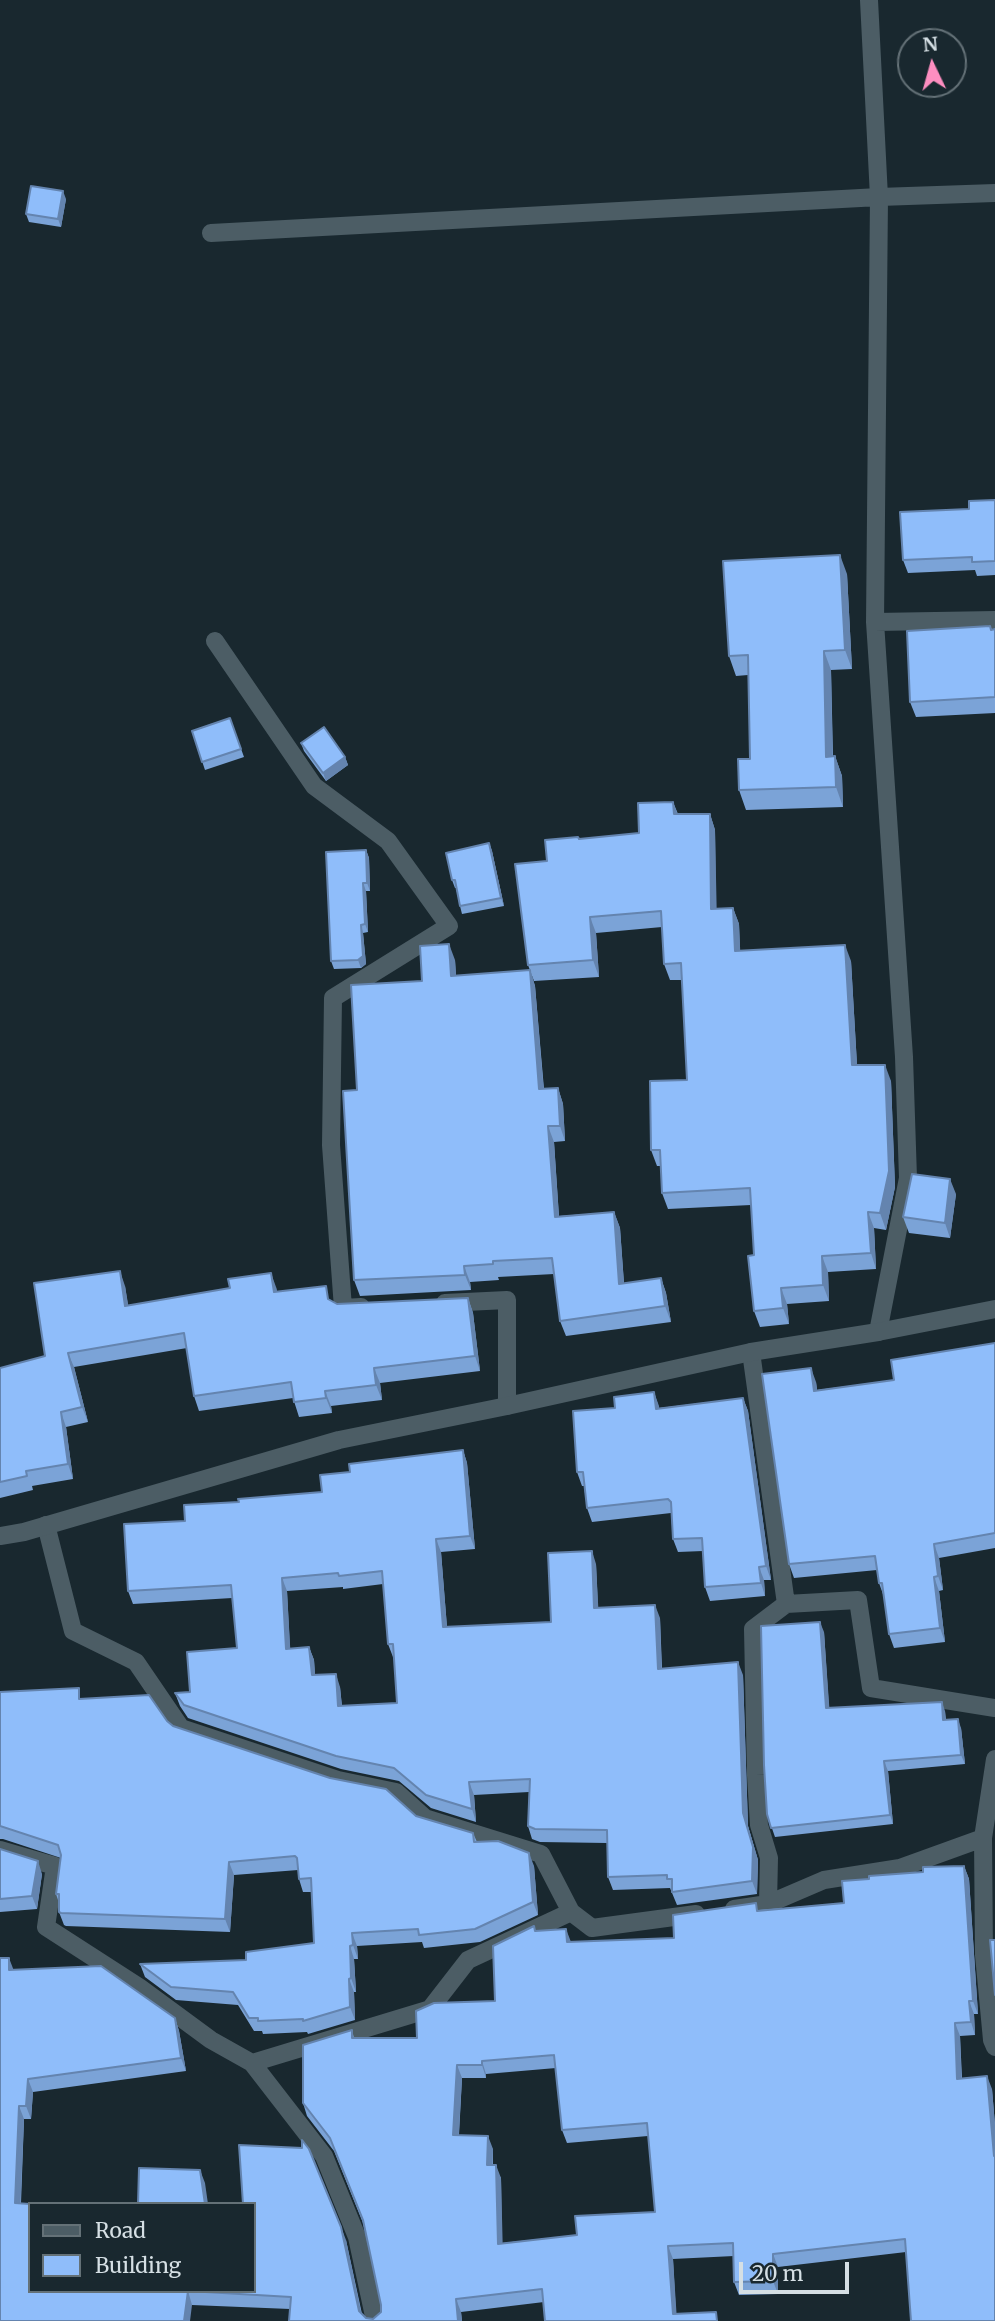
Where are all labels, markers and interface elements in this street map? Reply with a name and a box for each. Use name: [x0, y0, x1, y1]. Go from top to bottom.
north arrow: [897, 28, 967, 98]
text: N: [922, 31, 939, 57]
legend: [28, 2202, 256, 2293]
text: Road: [95, 2217, 146, 2244]
scale bar: [743, 2248, 853, 2292]
text: Building: [95, 2252, 181, 2279]
text: 20 m: [752, 2260, 803, 2287]

